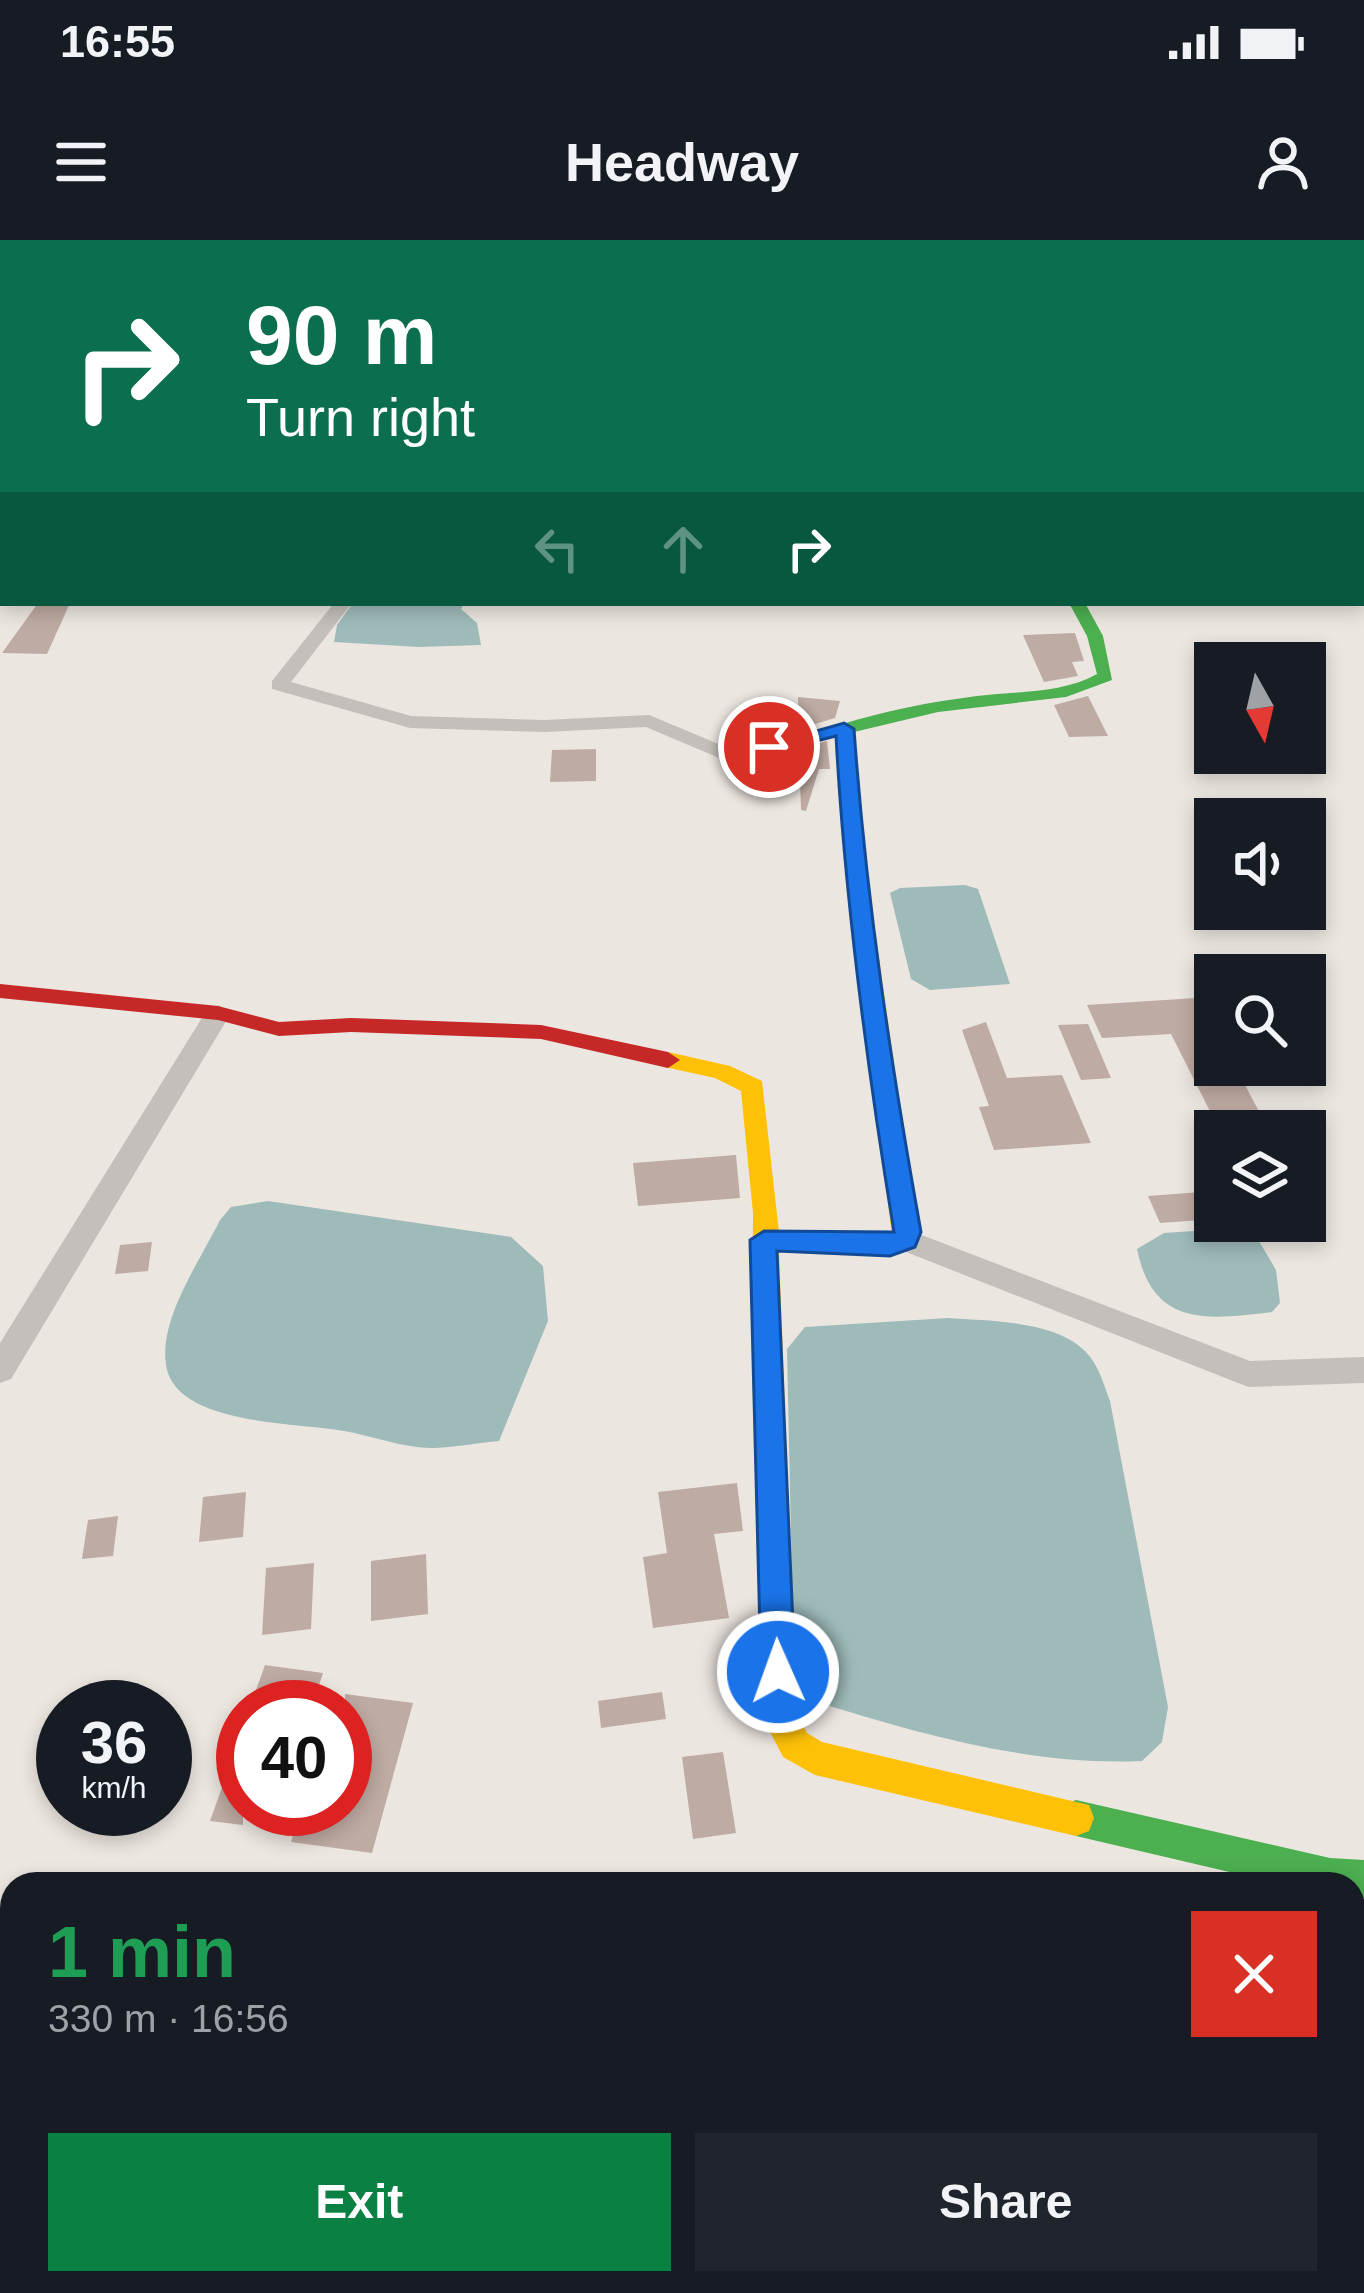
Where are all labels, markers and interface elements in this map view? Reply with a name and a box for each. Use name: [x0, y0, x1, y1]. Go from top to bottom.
text: 16:55: [60, 16, 175, 67]
icon: menu: [48, 129, 114, 195]
icon: person: [1250, 129, 1316, 195]
text: Headway: [565, 132, 799, 192]
icon: right: [48, 288, 204, 444]
text: 90 m: [246, 288, 437, 382]
text: Turn right: [246, 387, 475, 447]
icon: left: [524, 516, 590, 582]
icon: ahead: [650, 516, 716, 582]
icon: right: [776, 516, 842, 582]
north arrow: [1194, 642, 1326, 774]
map controls: [1194, 642, 1326, 1242]
pin: [718, 696, 820, 798]
icon: arrive: [736, 714, 802, 780]
button: sound: [1194, 798, 1326, 930]
button: search: [1194, 954, 1326, 1086]
button: layers: [1194, 1110, 1326, 1242]
position arrow: [715, 1609, 841, 1735]
speed limit sign: 40: [216, 1680, 372, 1836]
text: 36: [81, 1709, 147, 1776]
text: km/h: [81, 1771, 147, 1804]
button: close: [1191, 1911, 1317, 2037]
text: 1 min: [48, 1912, 236, 1992]
text: 330 m · 16:56: [48, 1997, 289, 2040]
button: Exit: [48, 2133, 671, 2271]
button: Share: [695, 2133, 1317, 2271]

